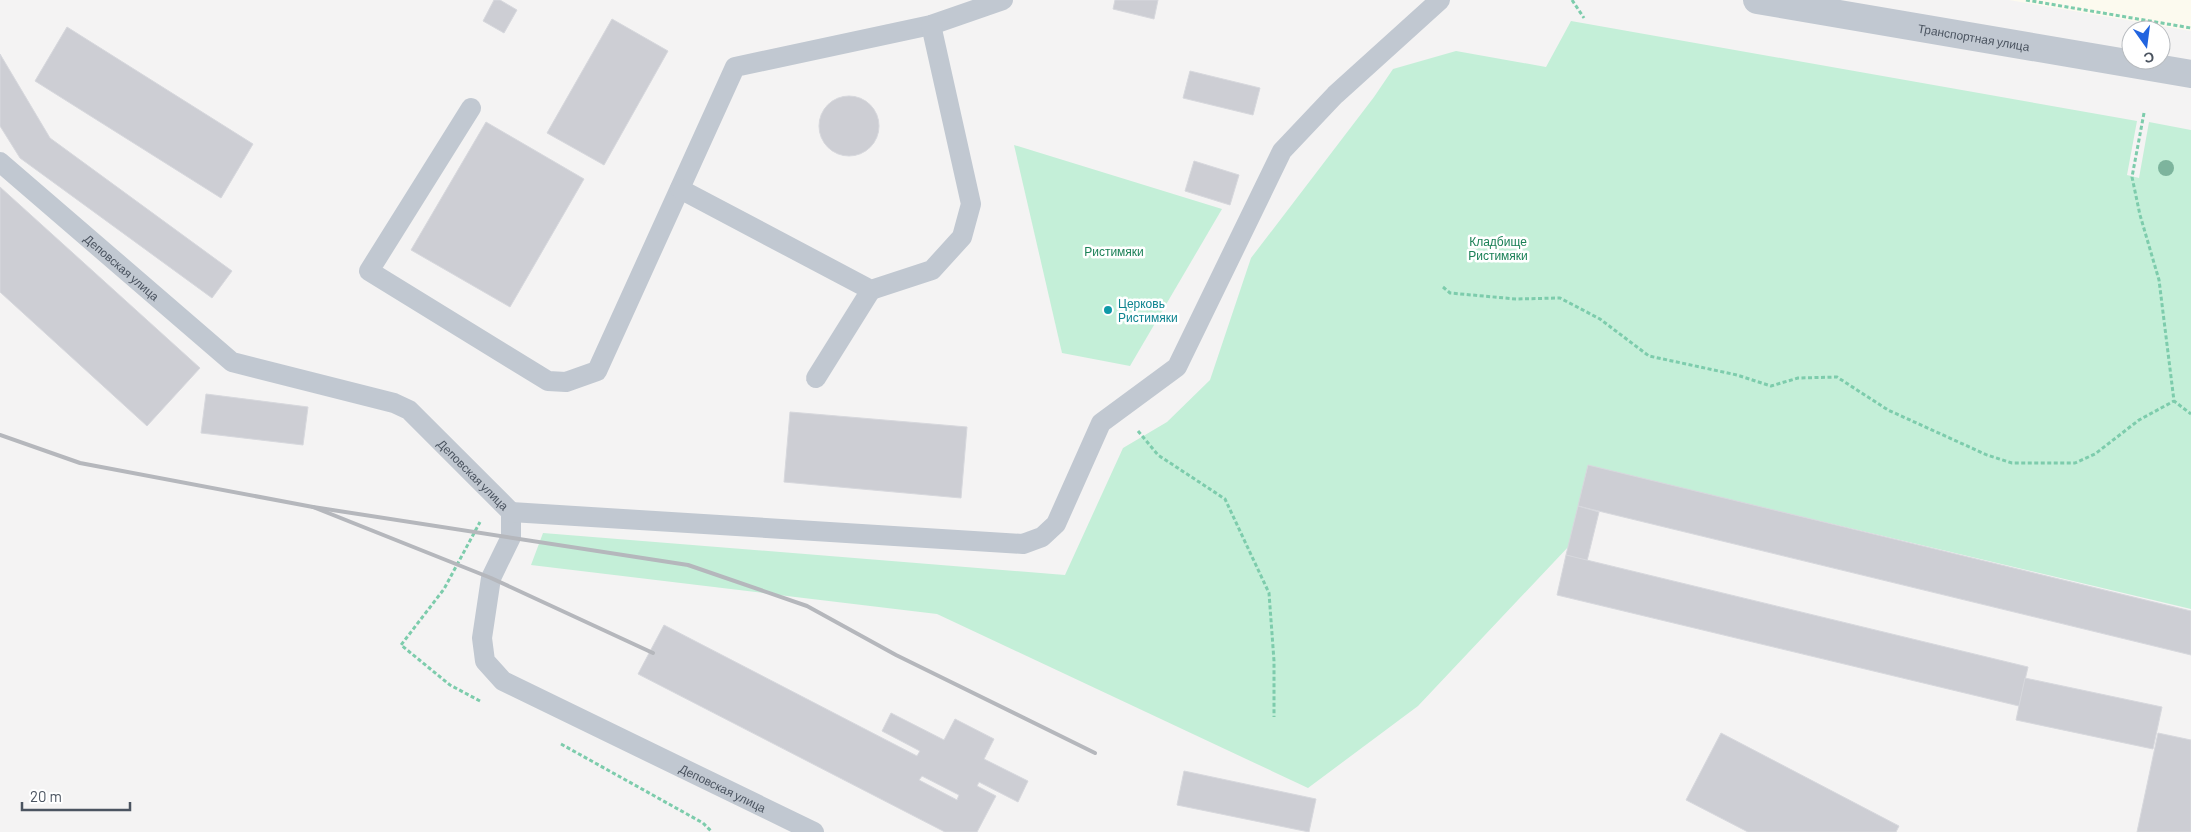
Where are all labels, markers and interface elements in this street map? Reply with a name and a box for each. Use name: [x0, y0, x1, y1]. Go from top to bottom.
north arrow: [2121, 20, 2171, 70]
street label: Транспортная улица: [1917, 21, 2031, 53]
text: С: [2142, 49, 2156, 68]
street label: Деповская улица: [81, 231, 163, 303]
park label: Кладбище Ристимяки: [1468, 234, 1528, 262]
park label: Ристимяки: [1084, 244, 1144, 258]
place label: Церковь Ристимяки: [1118, 296, 1178, 324]
marker: Церковь Ристимяки: [1102, 304, 1114, 316]
street label: Деповская улица: [434, 436, 512, 513]
street label: Деповская улица: [677, 761, 769, 815]
scale bar: [22, 780, 130, 812]
text: 20 m: [30, 787, 62, 805]

